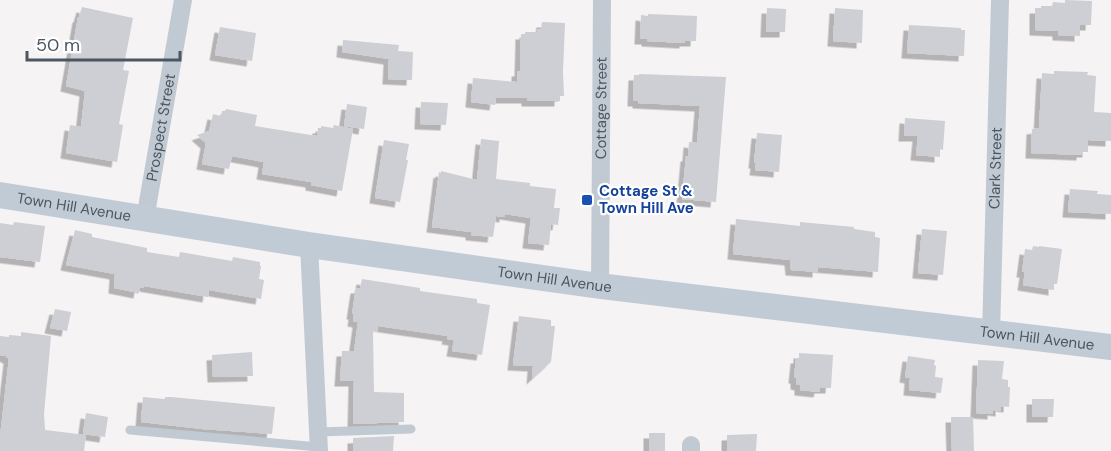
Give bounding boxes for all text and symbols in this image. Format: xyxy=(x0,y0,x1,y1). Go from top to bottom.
scale bar xyxy=(27,24,180,62)
text: 50 m xyxy=(36,33,80,57)
street label: Cottage Street xyxy=(591,57,612,159)
street label: Prospect Street xyxy=(142,72,180,183)
street label: Clark Street xyxy=(984,127,1007,209)
place label: Cottage St & Town Hill Ave xyxy=(599,181,694,218)
street label: Town Hill Avenue xyxy=(16,188,133,226)
marker: Cottage St & Town Hill Ave xyxy=(580,193,594,207)
street label: Town Hill Avenue xyxy=(496,262,613,297)
street label: Town Hill Avenue xyxy=(979,321,1095,355)

